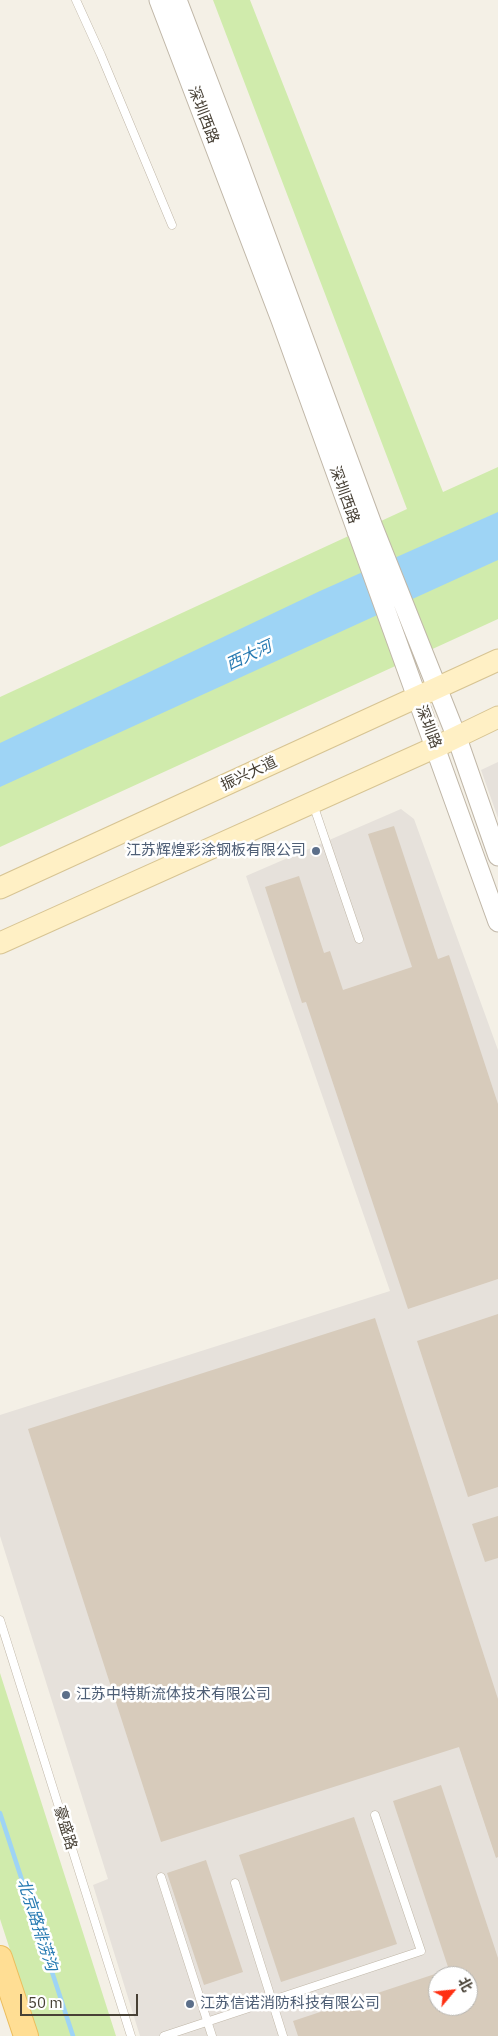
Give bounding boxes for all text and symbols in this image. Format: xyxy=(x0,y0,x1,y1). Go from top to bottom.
street label: 深圳西路 xyxy=(184,84,222,146)
street label: 深圳西路 xyxy=(325,464,363,526)
water label: 西大河 xyxy=(223,637,275,675)
street label: 深圳路 xyxy=(412,703,444,751)
street label: 振兴大道 xyxy=(218,753,280,795)
place label: 江苏辉煌彩涂钢板有限公司 xyxy=(126,842,306,860)
marker: 江苏辉煌彩涂钢板有限公司 xyxy=(310,845,322,857)
place label: 江苏中特斯流体技术有限公司 xyxy=(76,1686,271,1704)
marker: 江苏中特斯流体技术有限公司 xyxy=(60,1689,72,1701)
street label: 豪盛路 xyxy=(50,1804,80,1852)
water label: 北京路排涝沟 xyxy=(13,1876,61,1974)
north arrow xyxy=(428,1966,478,2016)
text: 北 xyxy=(454,1974,477,1995)
scale bar xyxy=(22,1984,140,2016)
text: 50 m xyxy=(28,1993,63,2012)
place label: 江苏信诺消防科技有限公司 xyxy=(200,1995,380,2013)
marker: 江苏信诺消防科技有限公司 xyxy=(184,1998,196,2010)

